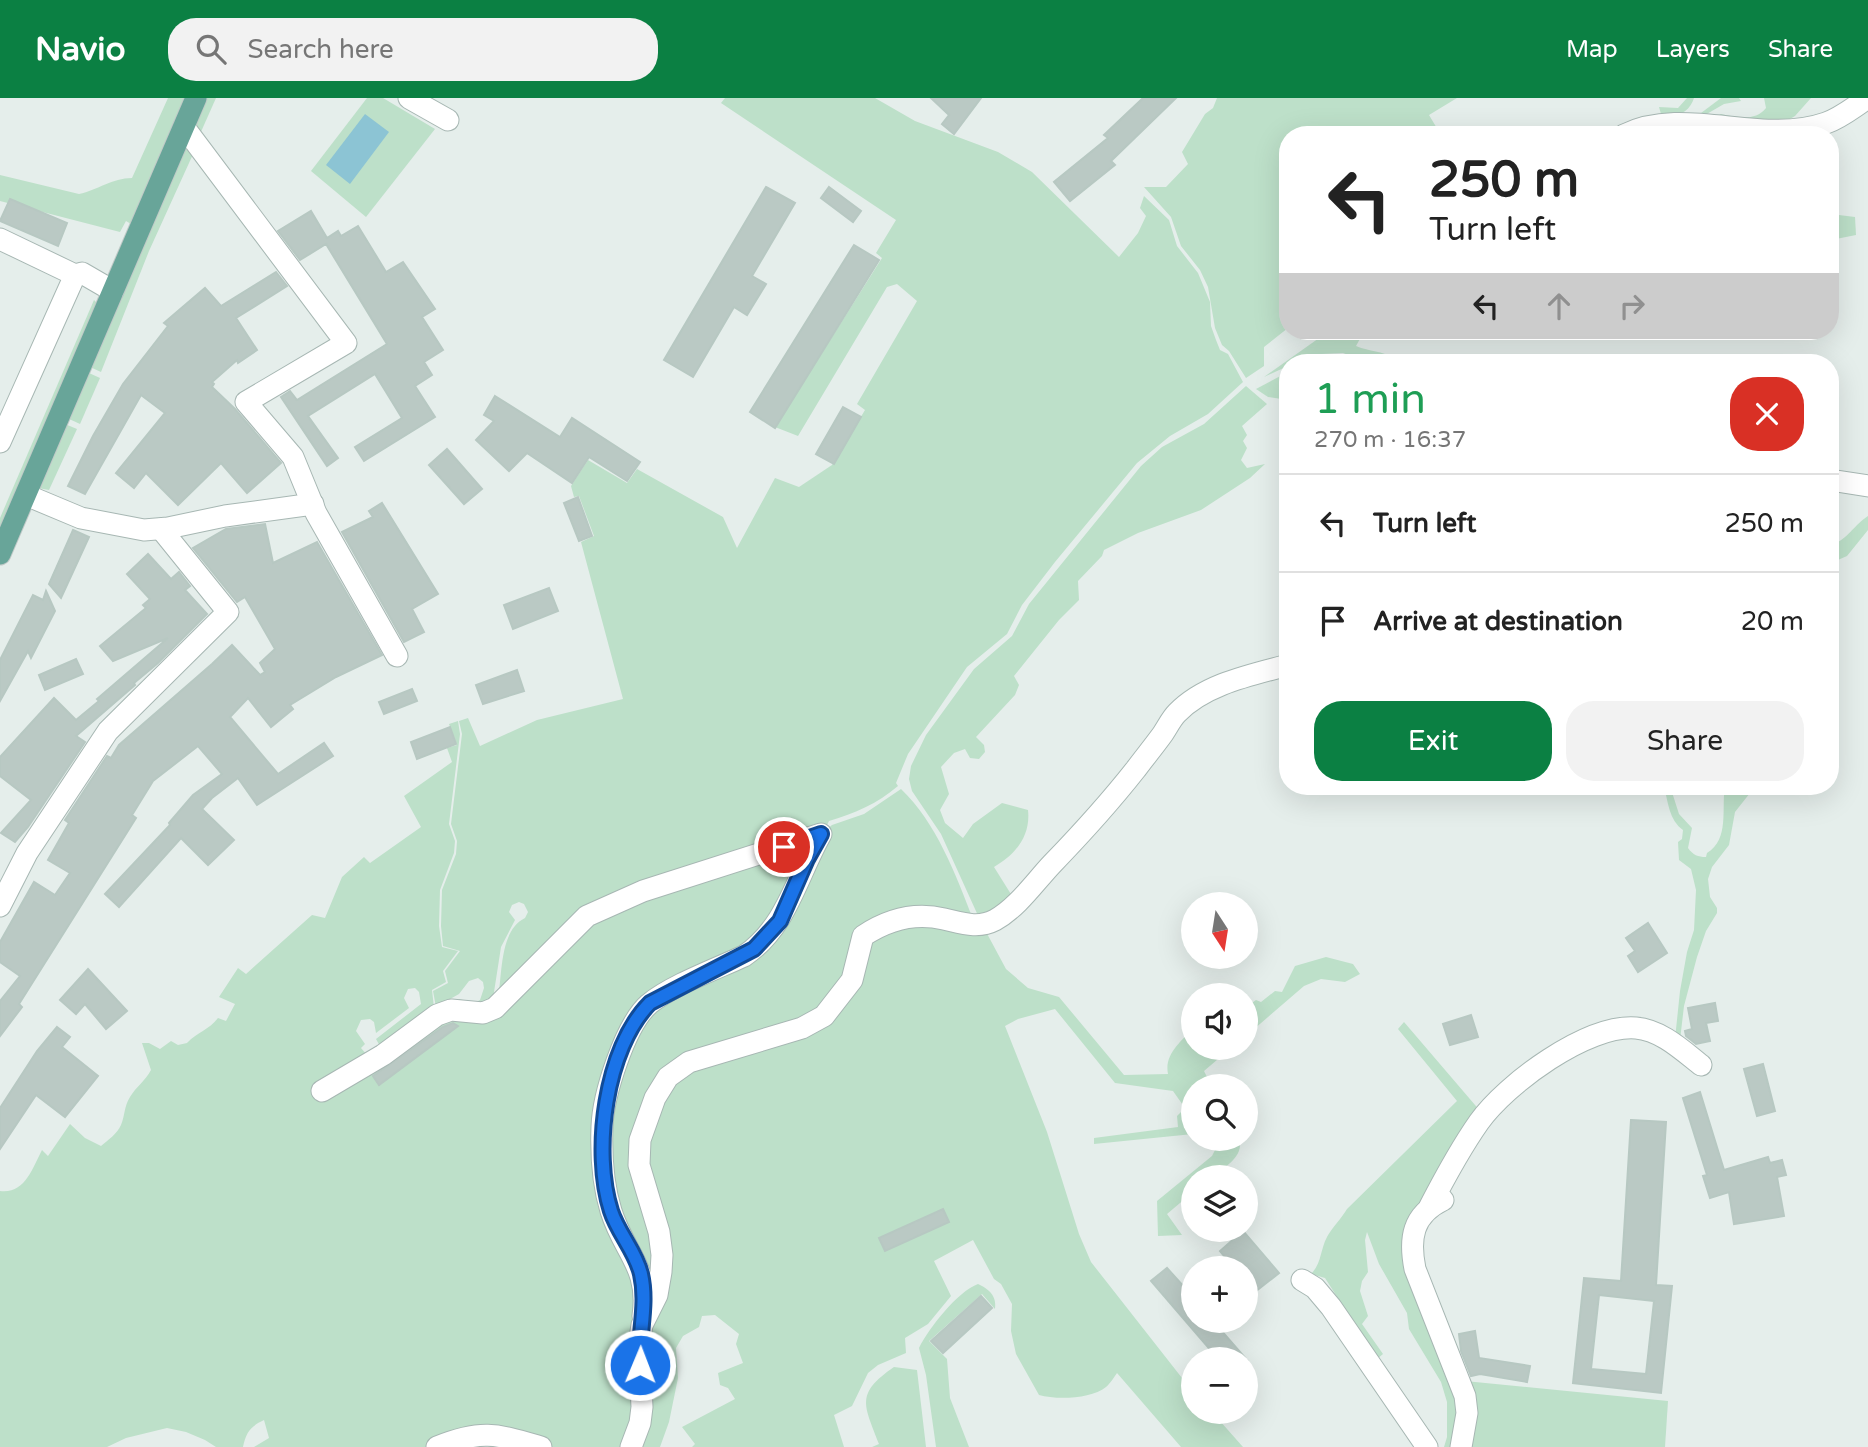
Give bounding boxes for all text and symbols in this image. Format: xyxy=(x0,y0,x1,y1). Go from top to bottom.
search box xyxy=(168,18,658,81)
text: Navio xyxy=(35,30,126,69)
icon: search xyxy=(192,30,230,68)
text: Search here xyxy=(248,34,394,65)
text: Map xyxy=(1566,35,1618,64)
text: Layers xyxy=(1656,35,1730,64)
text: Share xyxy=(1768,35,1833,64)
text: 250 m xyxy=(1429,151,1579,210)
icon: left xyxy=(1314,154,1405,245)
text: Turn left xyxy=(1429,211,1556,249)
icon: left xyxy=(1467,287,1505,325)
icon: ahead xyxy=(1540,287,1578,325)
icon: right xyxy=(1613,287,1651,325)
text: 1 min xyxy=(1314,374,1426,425)
button: close xyxy=(1730,377,1804,451)
text: 270 m · 16:37 xyxy=(1314,426,1466,454)
icon: left xyxy=(1314,504,1352,542)
text: Turn left xyxy=(1373,508,1476,539)
text: 250 m xyxy=(1724,508,1804,539)
icon: arrive xyxy=(1314,602,1352,640)
text: Arrive at destination xyxy=(1373,606,1623,637)
text: 20 m xyxy=(1741,606,1804,637)
button: Exit xyxy=(1314,701,1552,781)
button: Share xyxy=(1566,701,1804,781)
pin xyxy=(754,817,814,877)
icon: arrive xyxy=(765,828,803,866)
north arrow xyxy=(1181,892,1258,970)
map controls xyxy=(1181,892,1258,1424)
button: sound xyxy=(1181,983,1258,1060)
button: search xyxy=(1181,1074,1258,1151)
button: layers xyxy=(1181,1165,1258,1242)
button: + xyxy=(1181,1256,1258,1333)
position arrow xyxy=(603,1328,677,1402)
button: − xyxy=(1181,1347,1258,1424)

